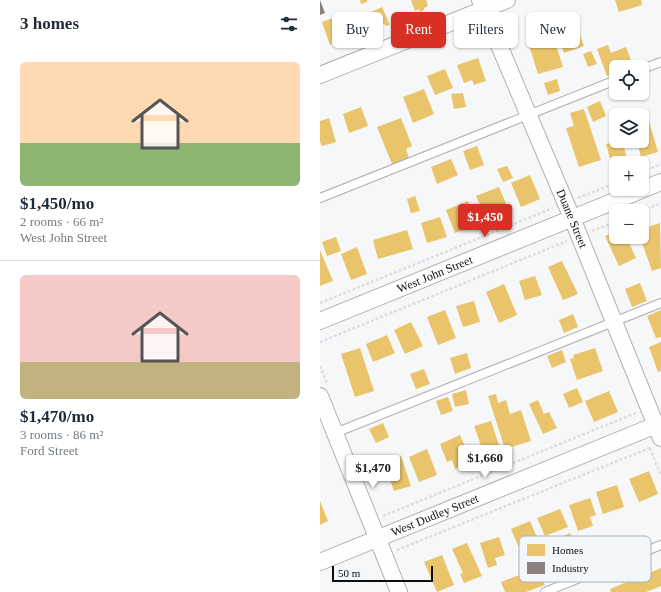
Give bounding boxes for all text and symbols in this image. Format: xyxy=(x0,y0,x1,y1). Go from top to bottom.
chip: Buy xyxy=(332,12,383,48)
chip: Rent xyxy=(391,12,446,48)
chip: Filters xyxy=(454,12,518,48)
chip: New xyxy=(526,12,580,48)
icon: filters xyxy=(278,13,300,35)
text: 3 homes xyxy=(20,14,79,33)
map controls xyxy=(609,60,649,244)
button: locate xyxy=(609,60,649,100)
icon: home xyxy=(124,88,196,160)
button: layers xyxy=(609,108,649,148)
button: + xyxy=(609,156,649,196)
street label: Duane Street xyxy=(554,187,591,250)
text: $1,450/mo xyxy=(20,194,94,213)
pin: $1,450 xyxy=(452,204,518,238)
button: − xyxy=(609,204,649,244)
text: $1,450 xyxy=(467,209,503,224)
text: 2 rooms · 66 m² xyxy=(20,214,103,229)
text: West John Street xyxy=(20,230,107,245)
street label: West John Street xyxy=(395,252,475,296)
icon: home xyxy=(124,301,196,373)
text: $1,470/mo xyxy=(20,407,94,426)
text: 3 rooms · 86 m² xyxy=(20,427,103,442)
text: Ford Street xyxy=(20,443,78,458)
pin: $1,660 xyxy=(452,445,518,479)
text: $1,660 xyxy=(467,450,503,465)
pin: $1,470 xyxy=(340,455,406,489)
text: $1,470 xyxy=(355,460,391,475)
street label: West Dudley Street xyxy=(389,491,481,539)
legend xyxy=(519,536,651,582)
text: Homes xyxy=(552,544,583,556)
text: Industry xyxy=(552,562,589,574)
scale bar xyxy=(332,564,433,583)
text: 50 m xyxy=(338,567,360,579)

